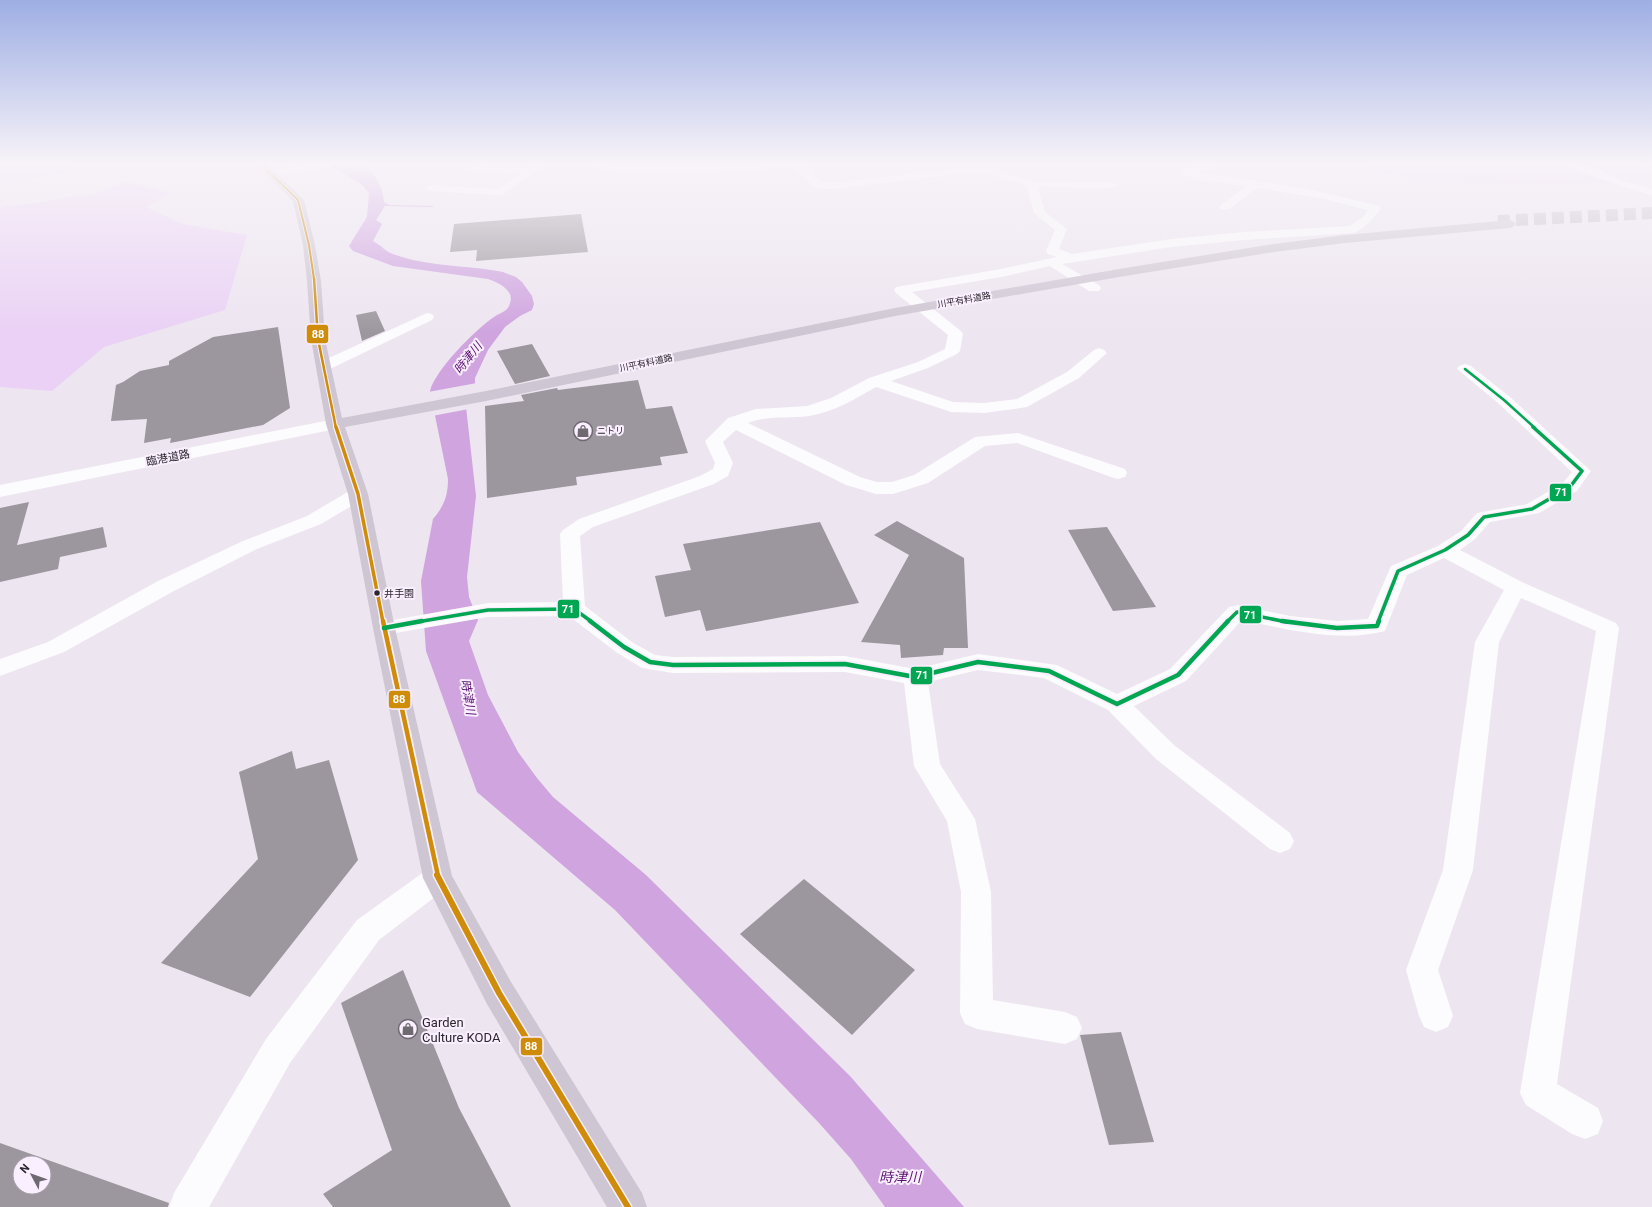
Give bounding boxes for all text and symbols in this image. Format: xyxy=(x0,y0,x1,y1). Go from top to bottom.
street label: 川平有料道路 xyxy=(936,289,991,310)
line badge: 88 xyxy=(306,324,329,344)
text: 88 xyxy=(312,328,324,341)
water label: 時津川 xyxy=(451,338,486,376)
street label: 川平有料道路 xyxy=(618,352,673,374)
shop icon: ニトリ xyxy=(572,420,594,442)
place label: ニトリ xyxy=(597,426,624,436)
street label: 臨港道路 xyxy=(145,447,191,469)
line badge: 71 xyxy=(1549,483,1572,502)
text: 71 xyxy=(1555,486,1567,499)
marker: 井手園 xyxy=(372,588,382,598)
place label: 井手園 xyxy=(384,588,414,599)
line badge: 71 xyxy=(557,599,580,619)
text: 71 xyxy=(562,603,574,616)
line badge: 71 xyxy=(1239,605,1262,624)
text: 71 xyxy=(1244,609,1256,622)
line badge: 71 xyxy=(910,666,933,685)
text: 71 xyxy=(916,669,928,682)
water label: 時津川 xyxy=(458,678,478,718)
line badge: 88 xyxy=(388,690,411,709)
text: 88 xyxy=(393,693,405,706)
place label: Garden Culture KODA xyxy=(422,1015,501,1045)
shop icon: Garden Culture KODA xyxy=(397,1018,419,1040)
line badge: 88 xyxy=(520,1037,543,1056)
text: 88 xyxy=(525,1040,537,1053)
north arrow xyxy=(12,1155,52,1195)
text: N xyxy=(17,1161,32,1176)
water label: 時津川 xyxy=(879,1169,923,1185)

